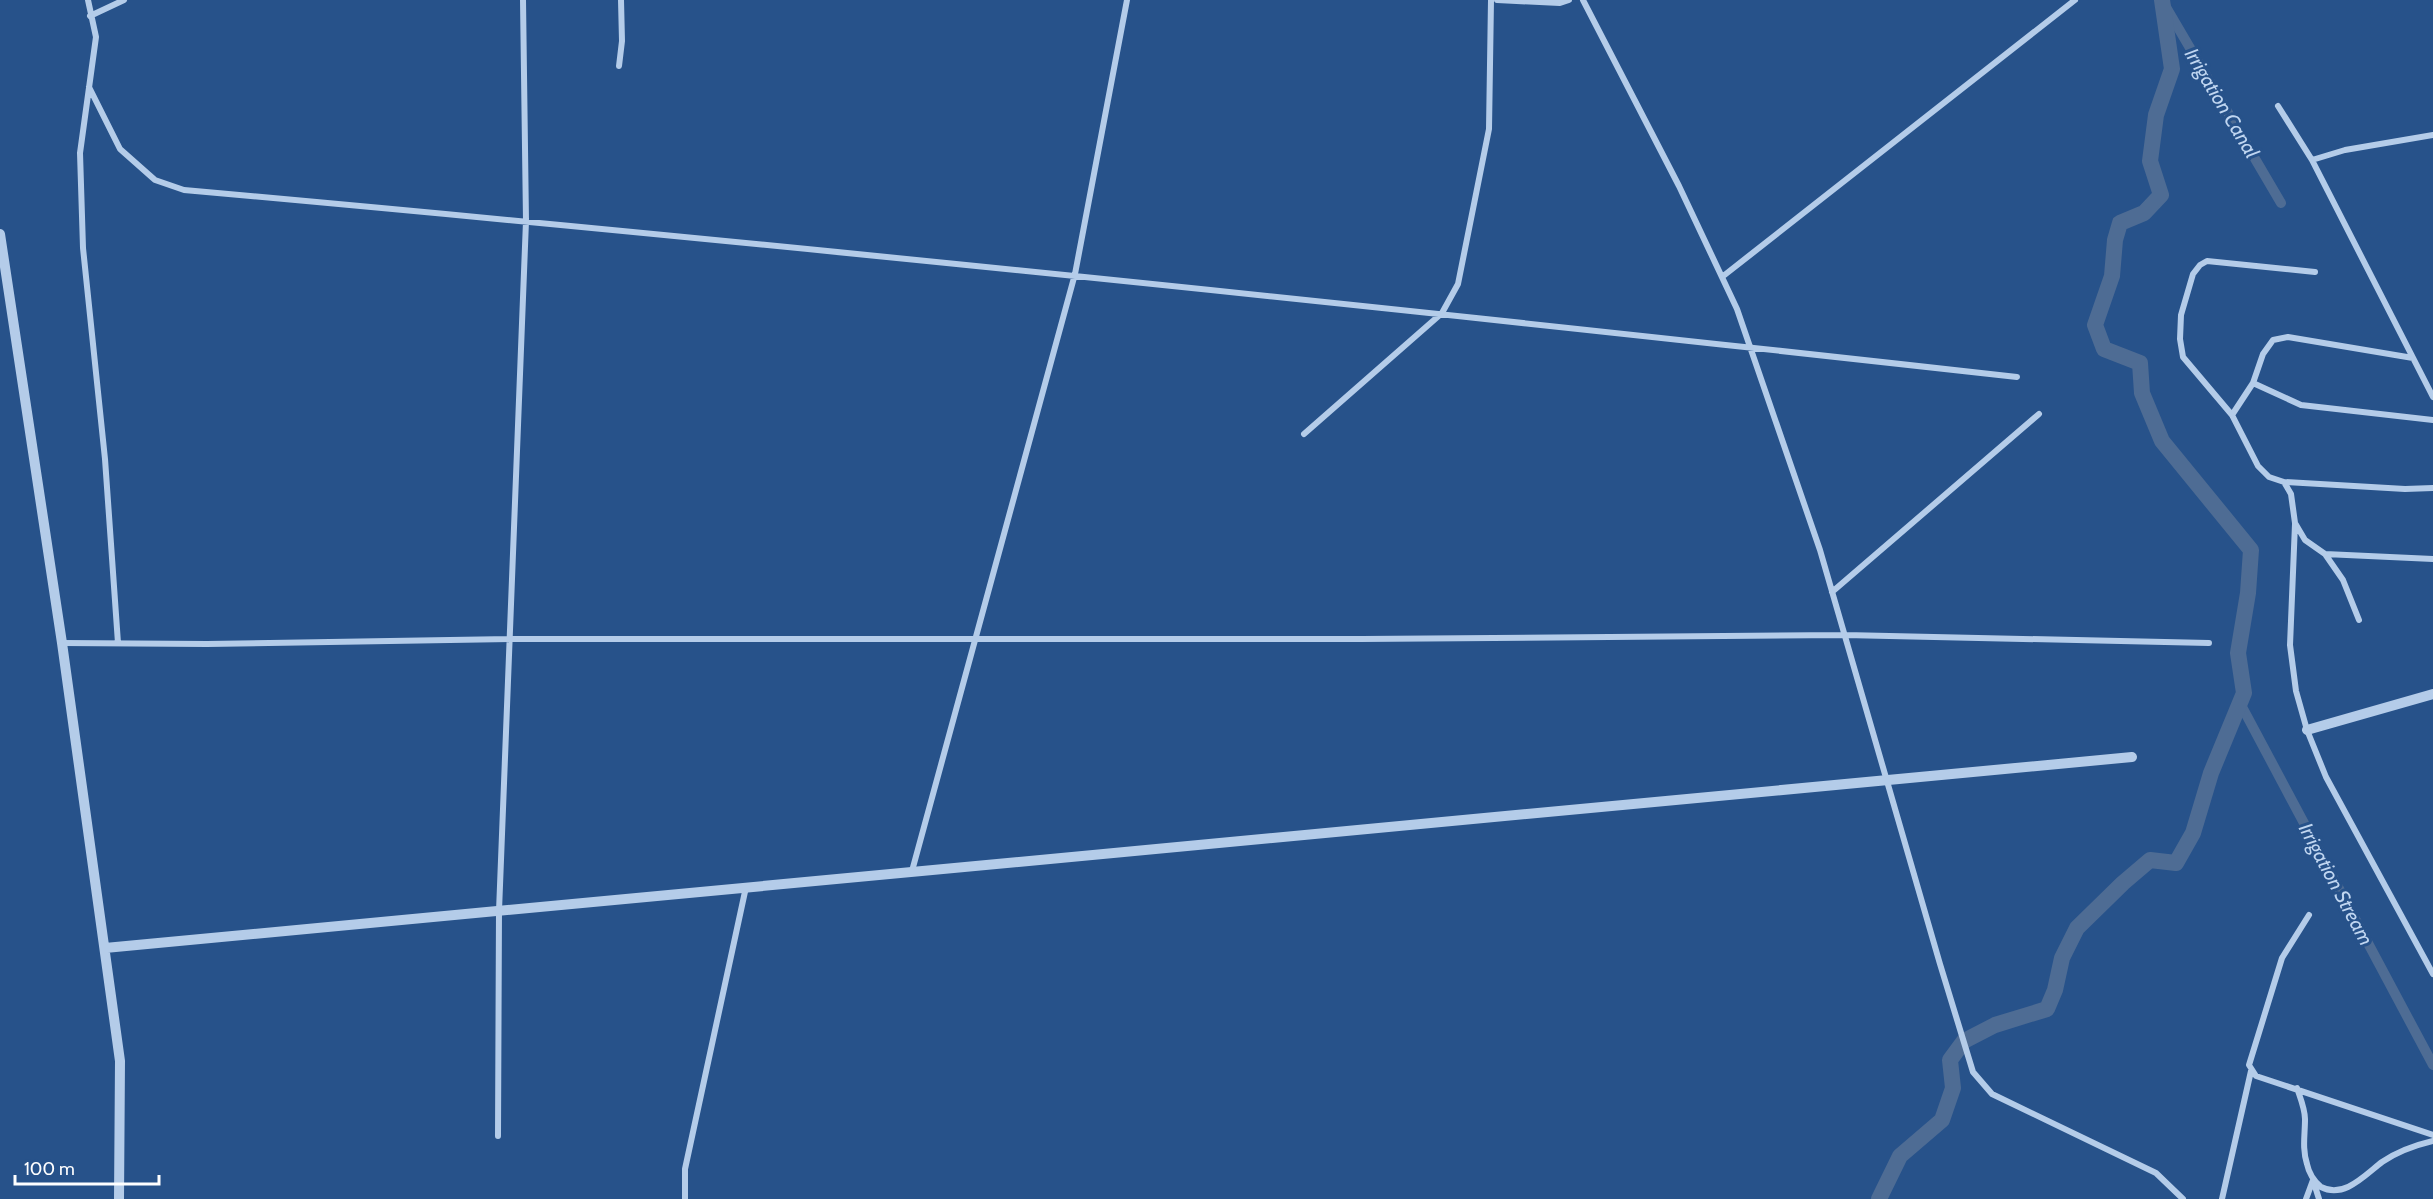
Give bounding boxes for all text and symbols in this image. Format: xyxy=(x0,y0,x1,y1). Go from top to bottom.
water label: Irrigation Canal xyxy=(2180,44,2264,163)
water label: Irrigation Stream xyxy=(2294,819,2378,949)
scale bar xyxy=(15,1148,159,1186)
text: 100 m xyxy=(24,1158,75,1180)

